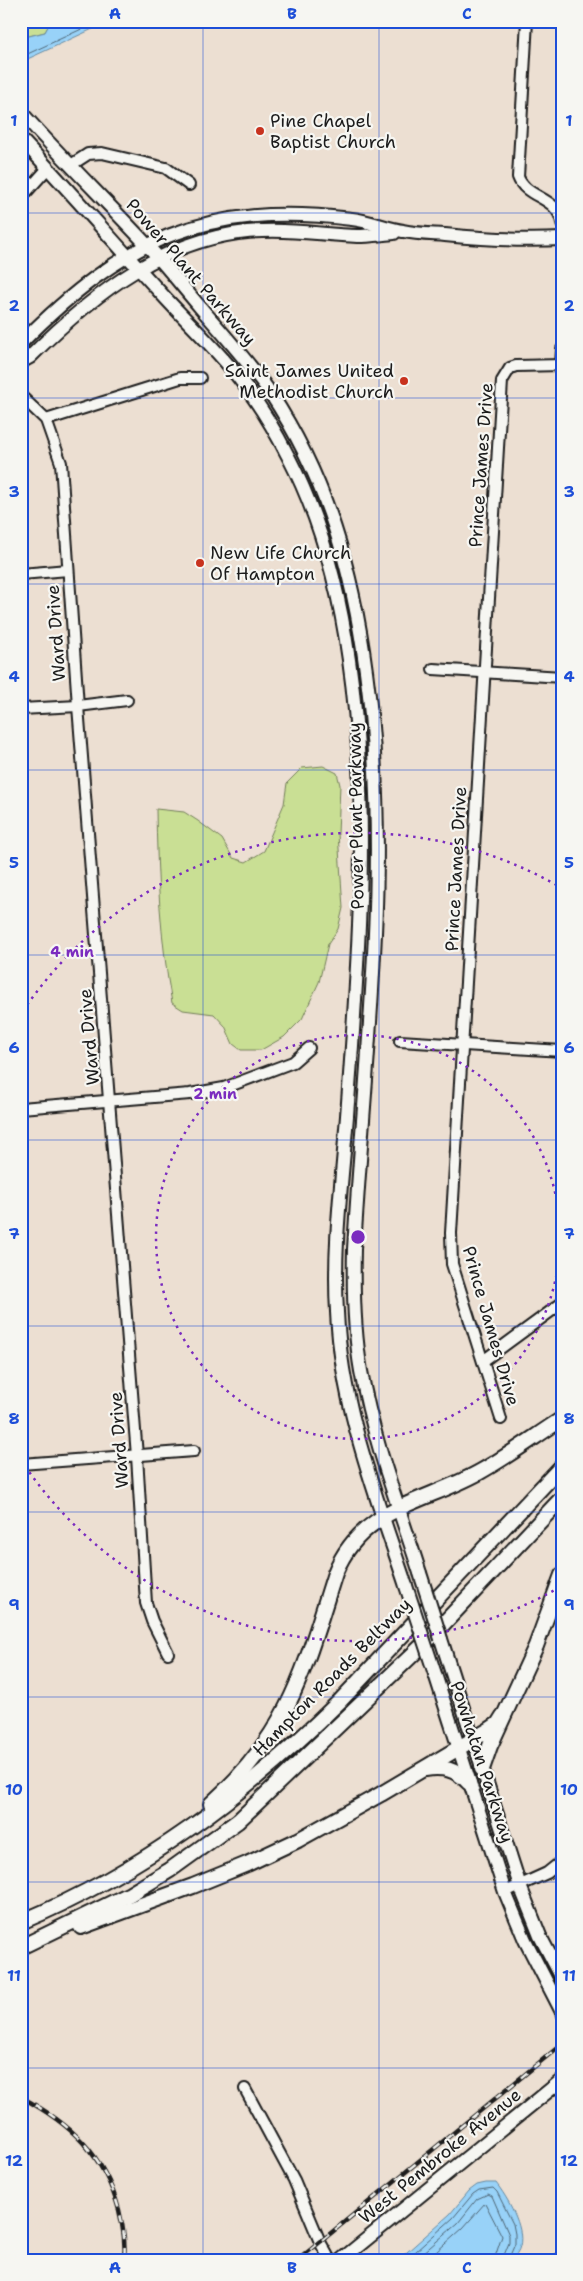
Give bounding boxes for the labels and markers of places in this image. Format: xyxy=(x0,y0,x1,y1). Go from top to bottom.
place label: Pine Chapel Baptist Church xyxy=(270,109,396,154)
marker: Pine Chapel Baptist Church xyxy=(254,125,266,137)
place label: Saint James United Methodist Church xyxy=(225,359,394,404)
marker: Saint James United Methodist Church xyxy=(398,375,410,387)
place label: New Life Church Of Hampton xyxy=(210,541,351,586)
marker: New Life Church Of Hampton xyxy=(194,557,206,569)
centre of rings xyxy=(349,1228,367,1246)

